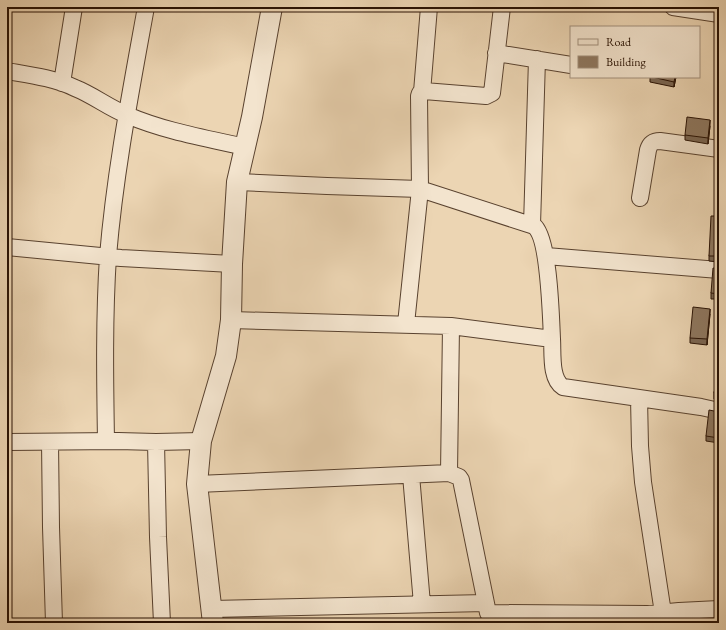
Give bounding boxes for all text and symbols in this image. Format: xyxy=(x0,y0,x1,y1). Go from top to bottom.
legend xyxy=(570,26,700,78)
text: Road xyxy=(606,34,632,50)
text: Building xyxy=(606,54,647,70)

